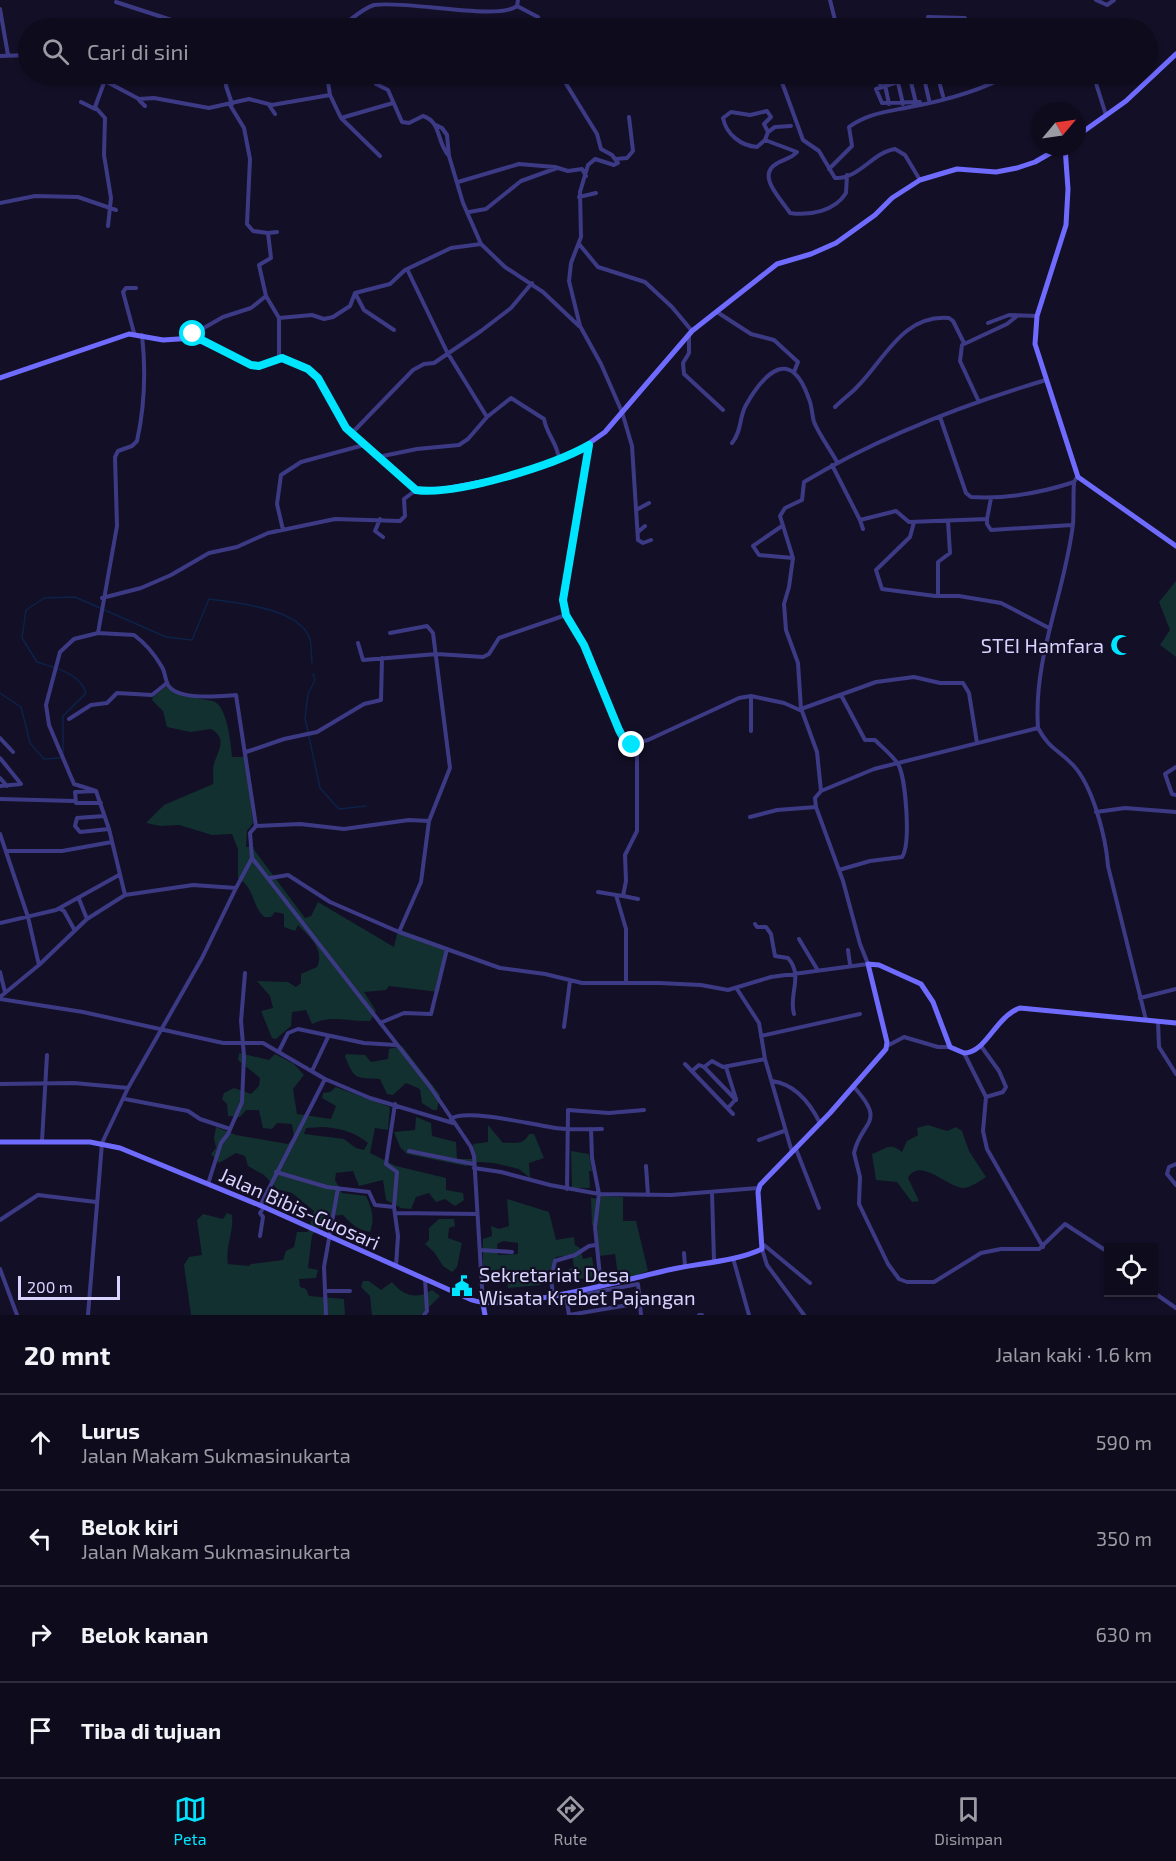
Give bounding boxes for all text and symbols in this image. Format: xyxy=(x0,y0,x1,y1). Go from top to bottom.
search box xyxy=(18,18,1158,84)
icon: search xyxy=(39,35,72,68)
text: Cari di sini xyxy=(87,38,189,64)
north arrow xyxy=(1032,102,1086,156)
route start xyxy=(179,320,205,346)
place label: STEI Hamfara xyxy=(981,633,1104,657)
mosque icon: STEI Hamfara xyxy=(1109,633,1133,657)
route end xyxy=(618,731,644,757)
street label: Jalan Bibis-Guosari xyxy=(216,1162,384,1254)
map controls xyxy=(1104,1243,1158,1297)
button: locate xyxy=(1104,1243,1158,1297)
place label: Sekretariat Desa Wisata Krebet Pajangan xyxy=(479,1262,696,1309)
scale bar xyxy=(18,1273,120,1300)
public building icon: Sekretariat Desa Wisata Krebet Pajangan xyxy=(450,1274,474,1298)
text: 200 m xyxy=(27,1277,73,1296)
text: 20 mnt xyxy=(24,1339,110,1370)
text: Jalan kaki · 1.6 km xyxy=(995,1342,1152,1366)
text: Lurus xyxy=(81,1417,140,1443)
icon: ahead xyxy=(24,1426,57,1459)
text: 590 m xyxy=(1096,1430,1152,1454)
text: Jalan Makam Sukmasinukarta xyxy=(81,1443,351,1467)
text: Belok kiri xyxy=(81,1513,178,1539)
icon: left xyxy=(24,1522,57,1555)
text: 350 m xyxy=(1096,1526,1152,1550)
text: Jalan Makam Sukmasinukarta xyxy=(81,1539,351,1563)
icon: right xyxy=(24,1618,57,1651)
text: Belok kanan xyxy=(81,1621,208,1647)
text: 630 m xyxy=(1095,1622,1152,1646)
icon: arrive xyxy=(24,1714,57,1747)
text: Tiba di tujuan xyxy=(81,1717,221,1743)
tab: Peta xyxy=(174,1793,207,1848)
tab: Rute xyxy=(554,1793,587,1848)
tab: Disimpan xyxy=(934,1793,1002,1848)

